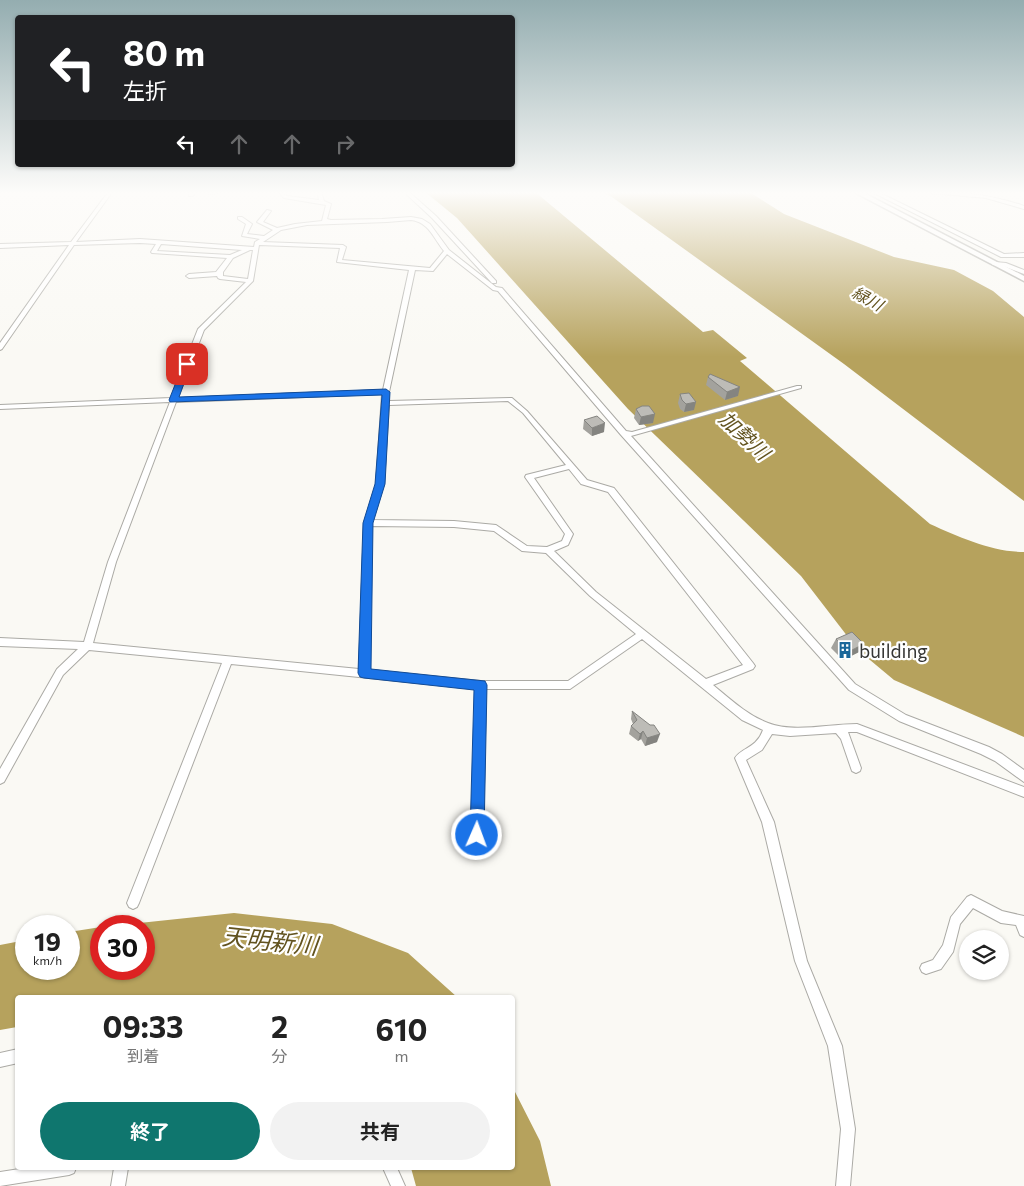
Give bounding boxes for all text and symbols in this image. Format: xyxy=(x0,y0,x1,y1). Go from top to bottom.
text: 80 m xyxy=(123,30,205,73)
icon: left xyxy=(40,35,105,100)
text: 左折 xyxy=(123,77,167,104)
icon: left xyxy=(172,130,200,158)
icon: ahead xyxy=(225,130,253,158)
icon: ahead xyxy=(278,130,306,158)
icon: right xyxy=(331,130,359,158)
water label: 緑川 xyxy=(849,282,888,315)
pin xyxy=(166,343,208,385)
icon: arrive xyxy=(173,350,201,378)
water label: 加勢川 xyxy=(715,406,777,466)
place label: building xyxy=(859,639,928,662)
building icon: building xyxy=(835,640,855,660)
position arrow xyxy=(450,808,502,860)
speed limit sign: 30 xyxy=(90,915,155,980)
water label: 天明新川 xyxy=(221,921,322,960)
text: 19 xyxy=(34,926,61,956)
map controls xyxy=(959,930,1009,980)
button: layers xyxy=(959,930,1009,980)
text: km/h xyxy=(33,953,62,967)
text: 09:33 xyxy=(102,1007,184,1044)
text: 2 xyxy=(271,1007,288,1044)
text: 610 xyxy=(376,1010,428,1047)
text: 到着 xyxy=(127,1046,159,1065)
text: 分 xyxy=(272,1046,288,1065)
text: m xyxy=(395,1046,409,1065)
button: 終了 xyxy=(40,1102,260,1160)
button: 共有 xyxy=(270,1102,490,1160)

